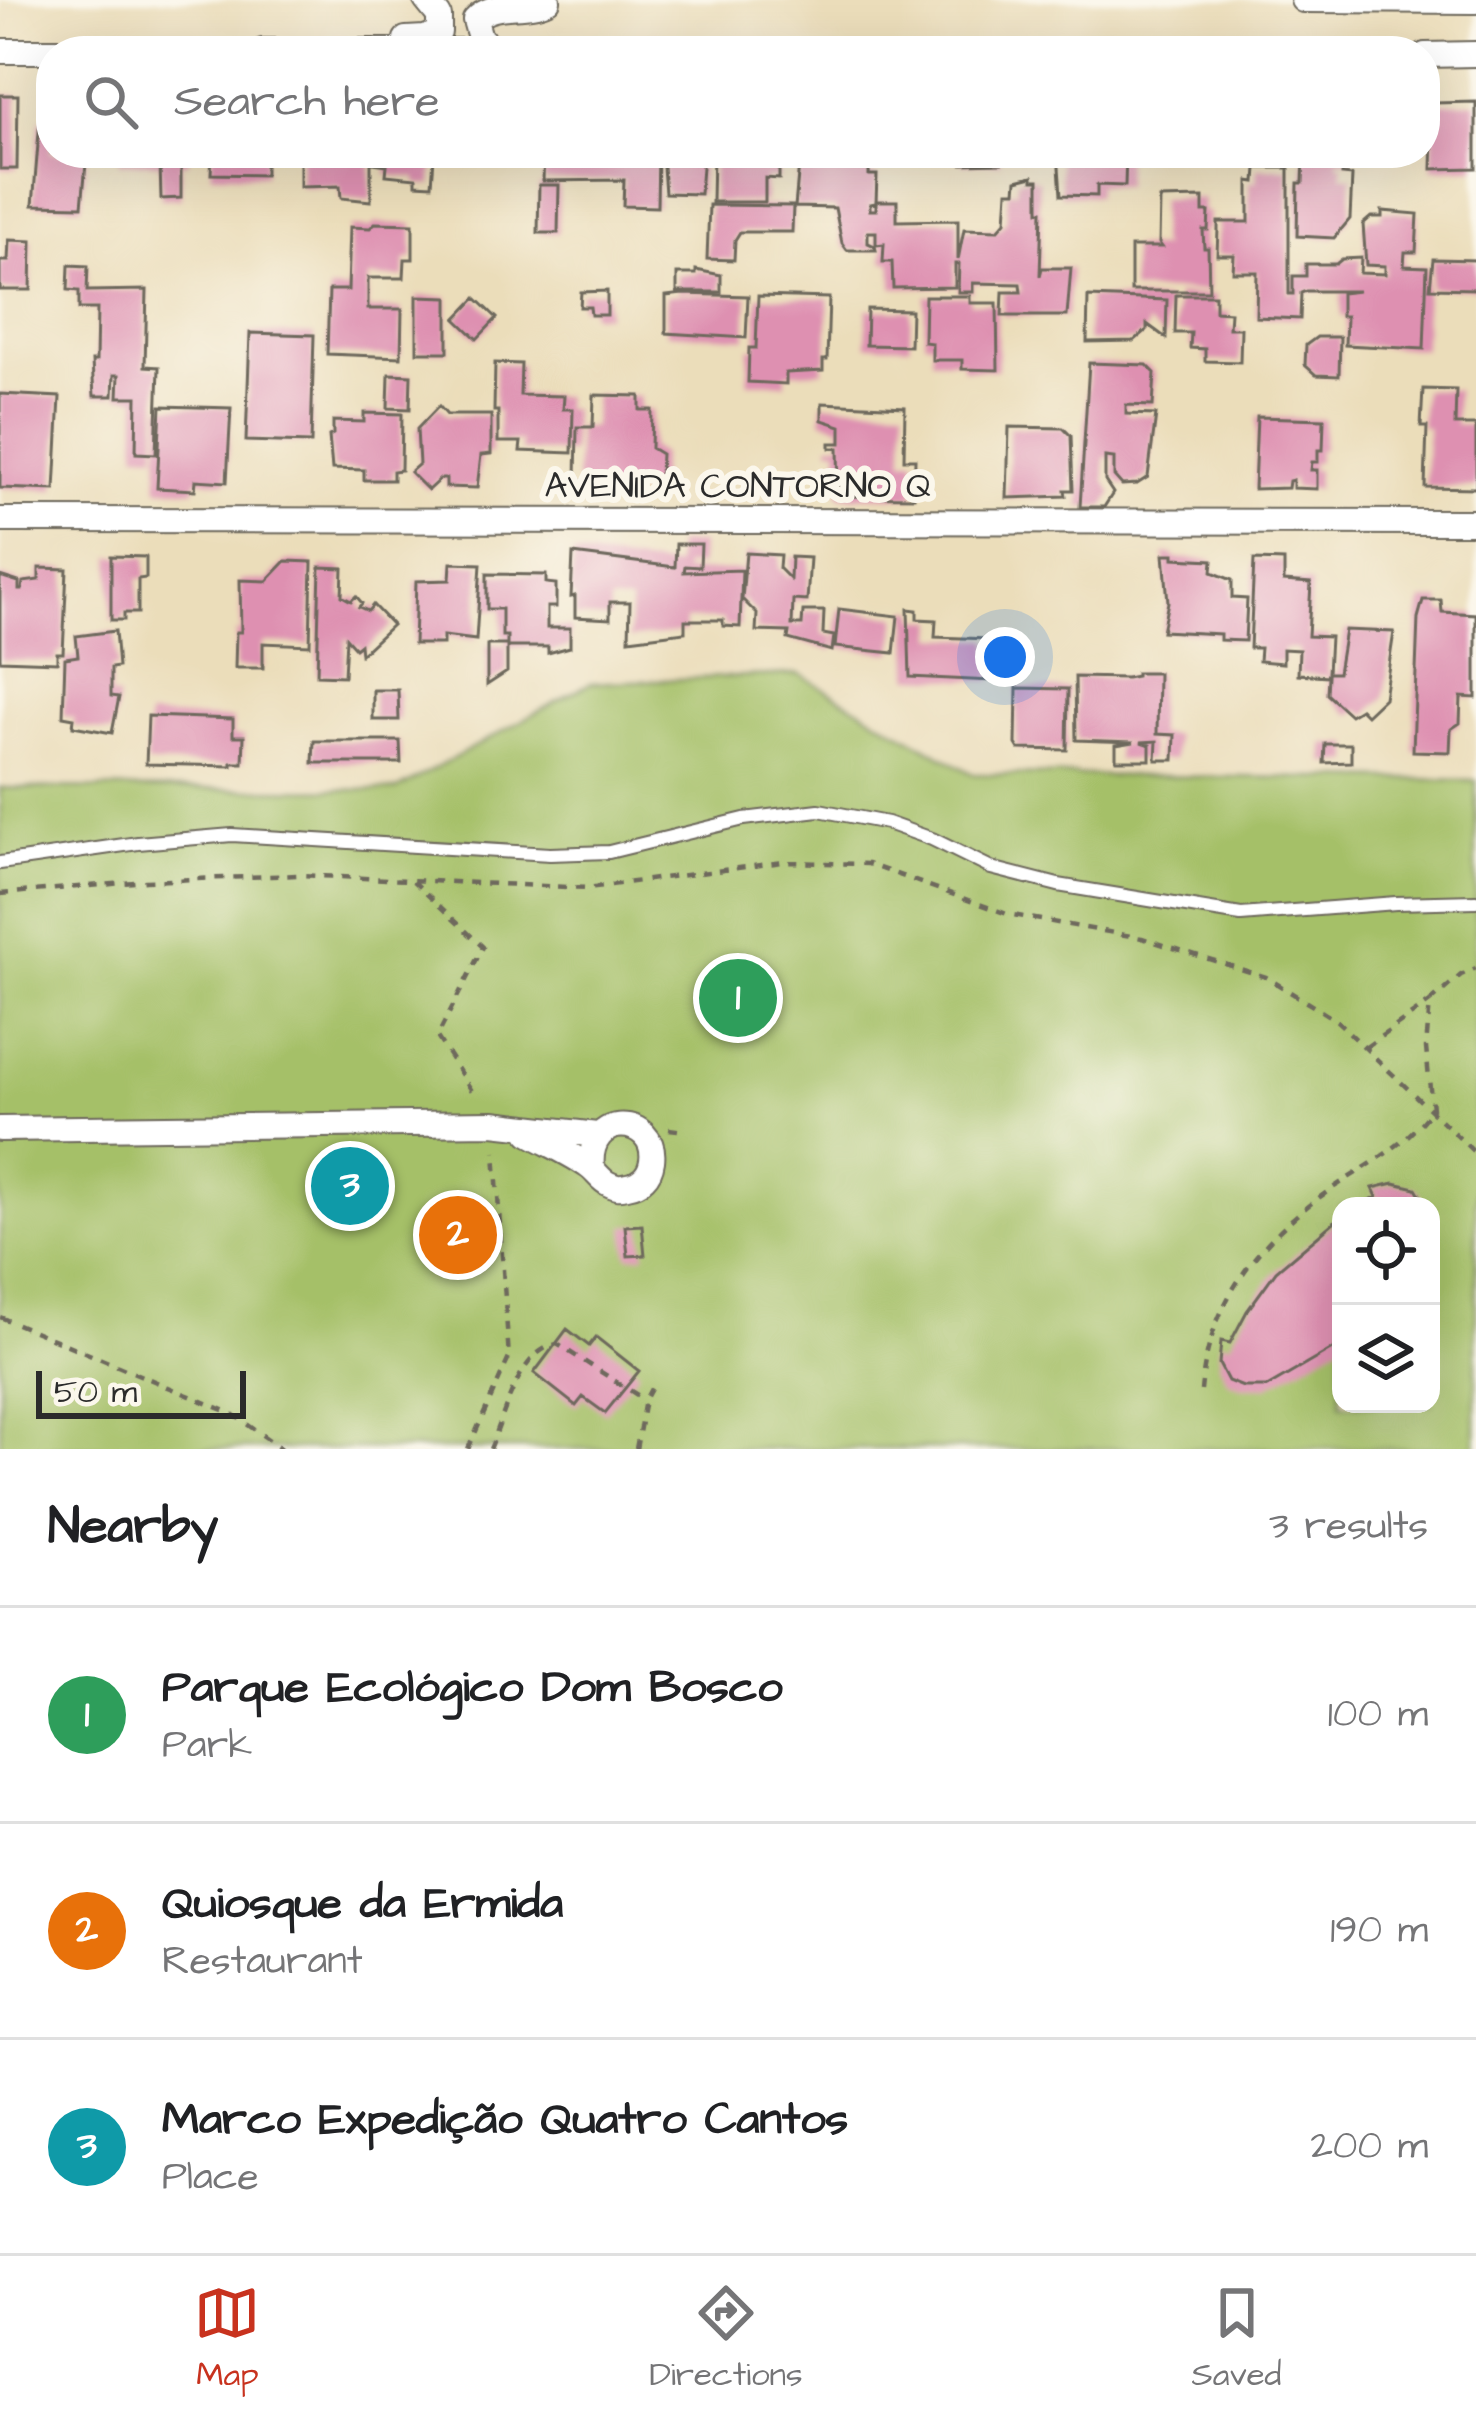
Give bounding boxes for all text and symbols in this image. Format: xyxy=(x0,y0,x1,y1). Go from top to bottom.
search box xyxy=(36,36,1440,168)
icon: search xyxy=(78,69,144,135)
text: Search here xyxy=(174,71,440,133)
street label: AVENIDA CONTORNO Q xyxy=(545,461,931,512)
your location xyxy=(975,627,1035,687)
pin: 1 xyxy=(699,953,777,1043)
pin: 3 xyxy=(311,1141,389,1231)
pin: 2 xyxy=(419,1190,497,1280)
map controls xyxy=(1332,1197,1440,1413)
button: locate xyxy=(1332,1197,1440,1305)
button: layers xyxy=(1332,1305,1440,1413)
scale bar xyxy=(36,1365,246,1418)
text: 50 m xyxy=(54,1369,137,1415)
text: Nearby xyxy=(48,1492,218,1563)
text: 3 results xyxy=(1269,1500,1428,1554)
text: Parque Ecológico Dom Bosco xyxy=(162,1657,783,1719)
text: 1 xyxy=(85,1688,90,1742)
text: 100 m xyxy=(1328,1688,1428,1742)
text: Park xyxy=(162,1719,252,1773)
text: Quiosque da Ermida xyxy=(162,1873,563,1935)
text: 2 xyxy=(76,1904,98,1958)
text: 190 m xyxy=(1330,1904,1428,1958)
text: Restaurant xyxy=(162,1935,363,1989)
text: Marco Expedição Quatro Cantos xyxy=(162,2089,848,2151)
text: 3 xyxy=(77,2120,97,2174)
text: 200 m xyxy=(1311,2120,1428,2174)
text: Place xyxy=(162,2151,259,2205)
tab: Map xyxy=(194,2280,260,2398)
tab: Directions xyxy=(649,2280,803,2398)
tab: Saved xyxy=(1192,2280,1282,2398)

